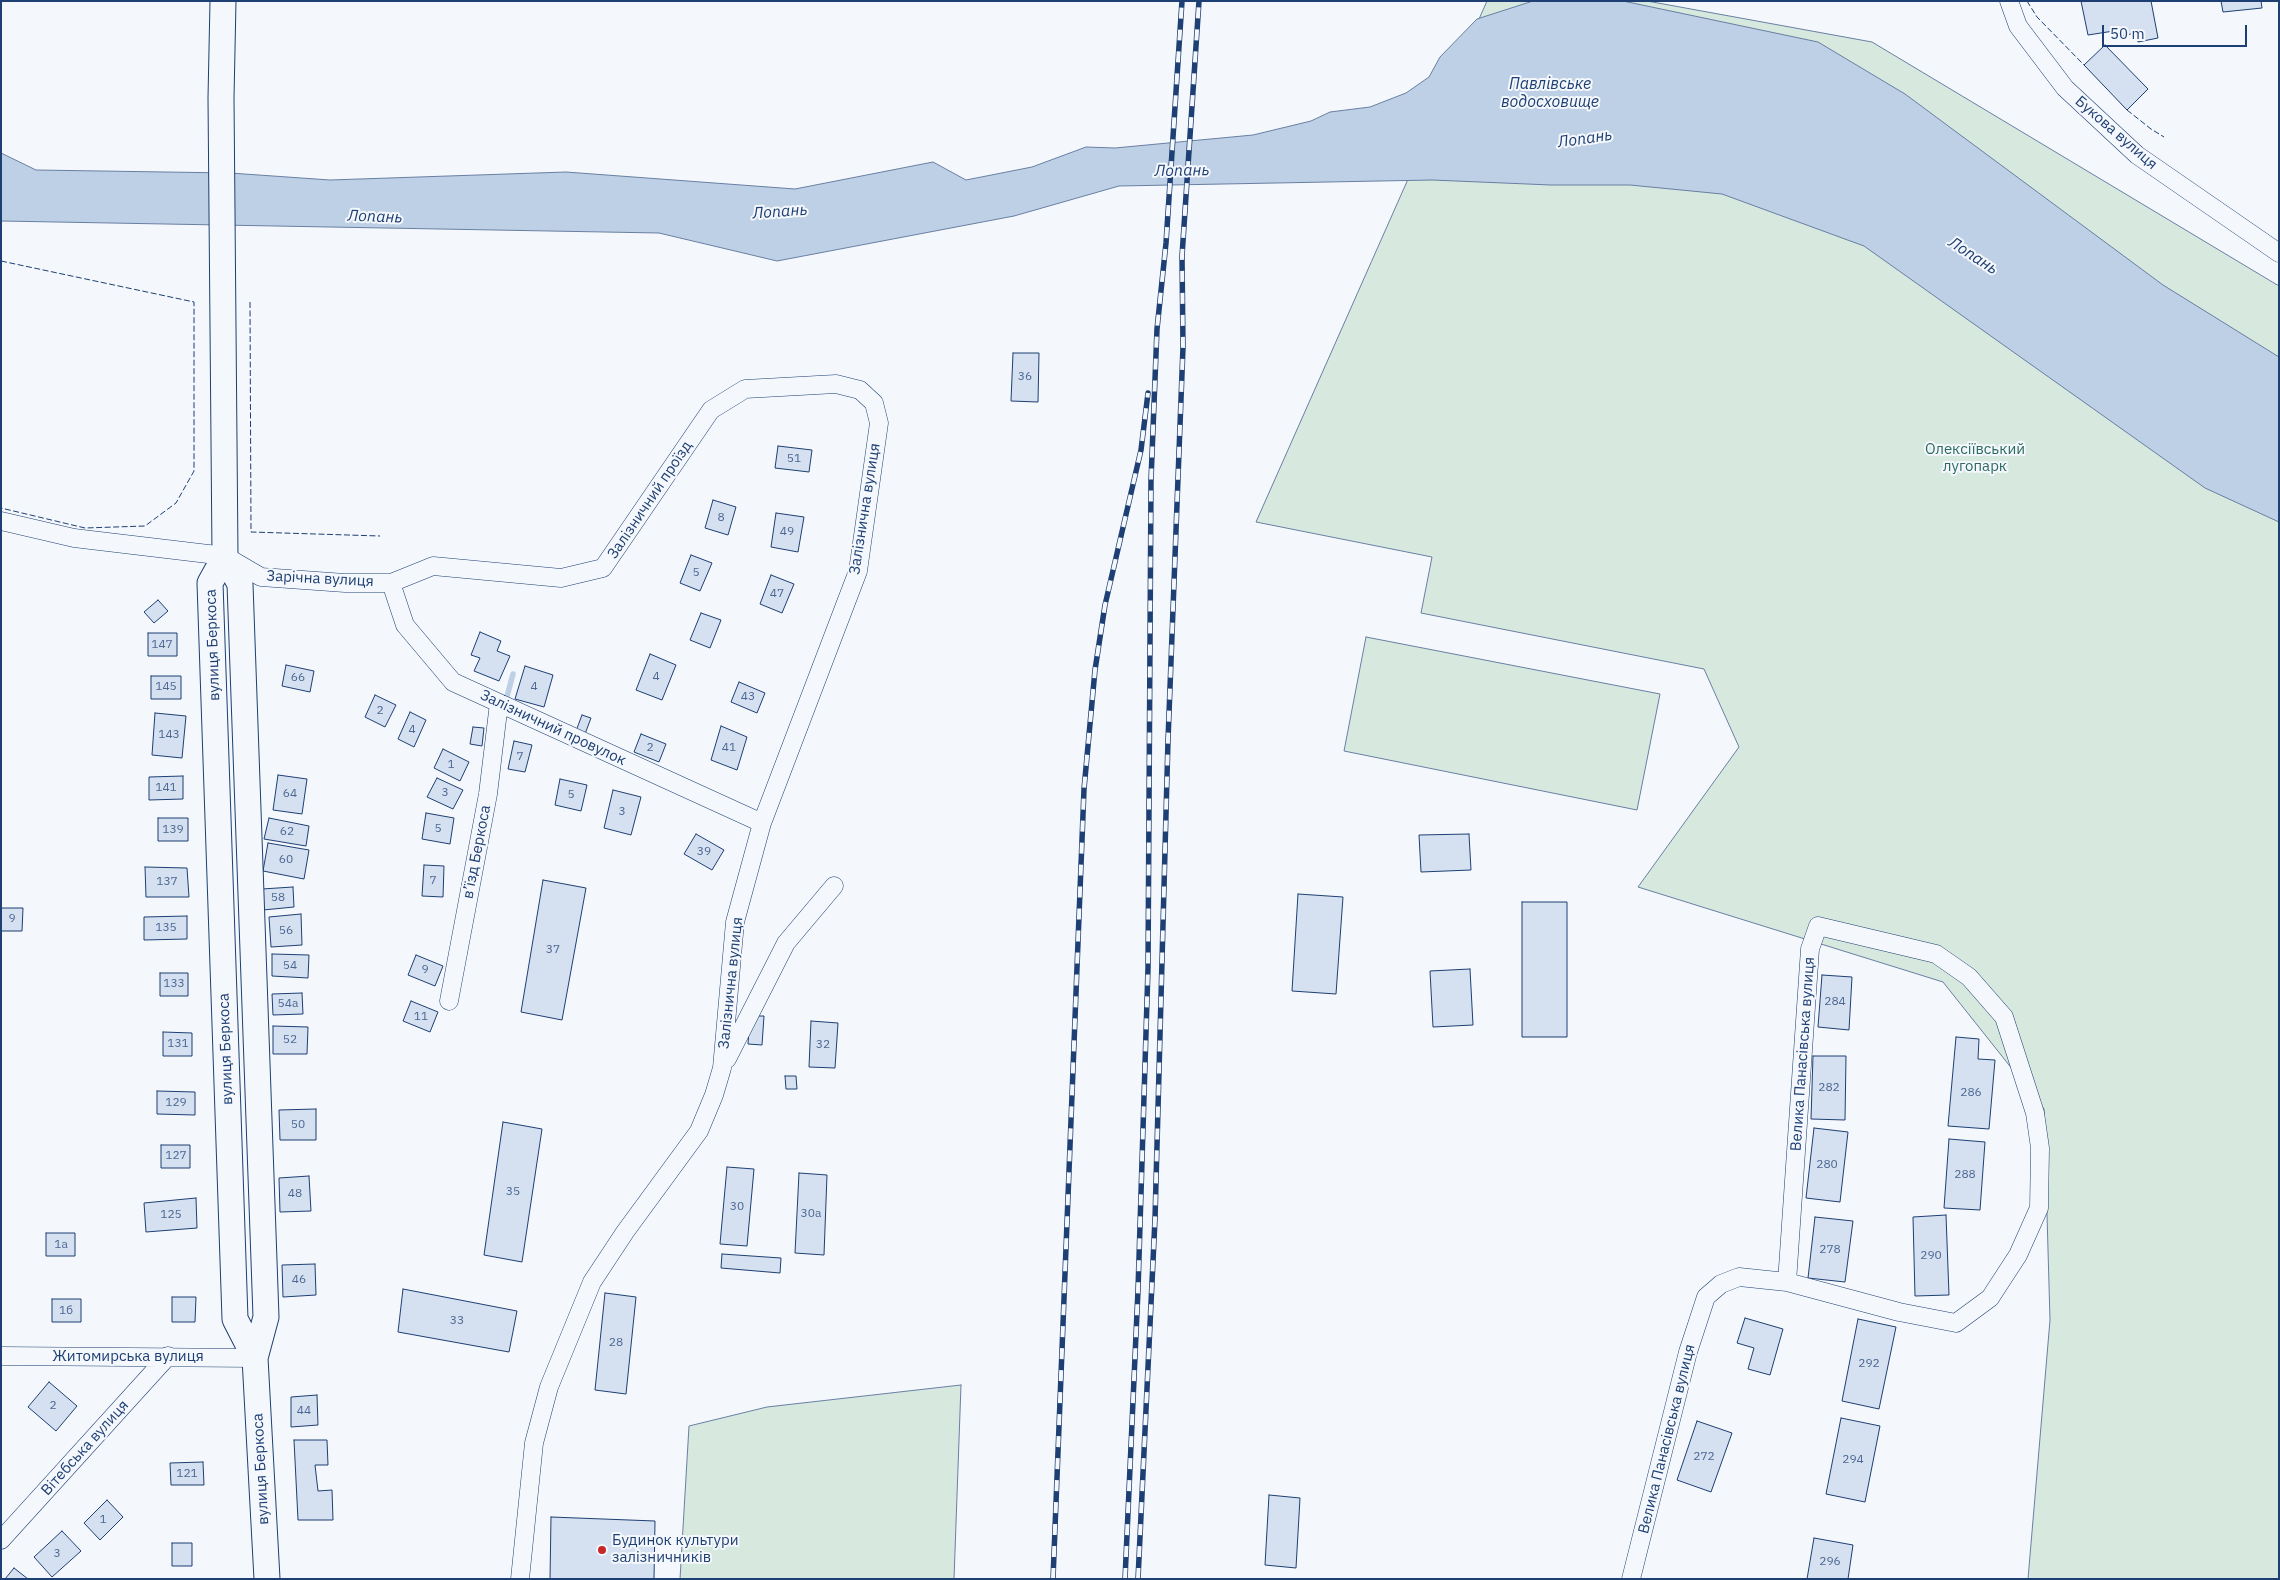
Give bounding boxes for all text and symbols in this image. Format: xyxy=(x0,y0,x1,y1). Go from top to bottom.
scale bar xyxy=(2105,15,2250,47)
text: 50 m xyxy=(2110,24,2145,43)
water label: Павлівське водосховище xyxy=(1501,74,1599,112)
street label: Букова вулиця xyxy=(2071,92,2161,174)
water label: Лопань xyxy=(1557,126,1613,152)
water label: Лопань xyxy=(1155,161,1209,181)
water label: Лопань xyxy=(752,201,808,223)
water label: Лопань xyxy=(347,206,403,228)
water label: Лопань xyxy=(1945,233,2001,279)
house number: 36 xyxy=(1018,370,1032,384)
street label: Залізничний проїзд xyxy=(604,438,696,562)
park label: Олексіївський лугопарк xyxy=(1925,441,2025,476)
street label: Залізнична вулиця xyxy=(846,442,884,576)
house number: 51 xyxy=(787,452,801,466)
house number: 8 xyxy=(717,511,725,525)
house number: 49 xyxy=(780,525,794,539)
house number: 5 xyxy=(692,566,700,580)
street label: Зарічна вулиця xyxy=(266,567,374,591)
house number: 47 xyxy=(770,587,784,601)
street label: вулиця Беркоса xyxy=(202,589,224,701)
house number: 147 xyxy=(151,638,173,652)
house number: 4 xyxy=(652,670,660,684)
house number: 66 xyxy=(291,671,305,685)
house number: 145 xyxy=(155,680,177,694)
house number: 4 xyxy=(530,680,538,694)
street label: Залізничний провулок xyxy=(477,686,629,770)
house number: 43 xyxy=(741,690,755,704)
house number: 2 xyxy=(376,704,384,718)
house number: 4 xyxy=(408,723,416,737)
house number: 143 xyxy=(158,728,180,742)
house number: 2 xyxy=(646,741,654,755)
house number: 41 xyxy=(722,741,736,755)
house number: 7 xyxy=(516,750,524,764)
house number: 1 xyxy=(447,758,455,772)
house number: 141 xyxy=(155,781,177,795)
house number: 3 xyxy=(441,786,449,800)
house number: 64 xyxy=(283,787,297,801)
house number: 5 xyxy=(567,788,575,802)
street label: в’їзд Беркоса xyxy=(459,804,495,900)
house number: 3 xyxy=(618,805,626,819)
house number: 5 xyxy=(434,822,442,836)
house number: 139 xyxy=(162,823,184,837)
house number: 62 xyxy=(280,825,294,839)
house number: 39 xyxy=(697,845,711,859)
house number: 60 xyxy=(279,853,293,867)
house number: 7 xyxy=(429,874,437,888)
house number: 137 xyxy=(156,875,178,889)
house number: 58 xyxy=(271,891,285,905)
house number: 9 xyxy=(8,912,16,926)
street label: Залізнична вулиця xyxy=(715,916,747,1050)
house number: 135 xyxy=(155,921,177,935)
house number: 56 xyxy=(279,924,293,938)
house number: 37 xyxy=(546,943,560,957)
street label: Велика Панасівська вулиця xyxy=(1787,956,1819,1152)
house number: 54 xyxy=(283,959,297,973)
house number: 9 xyxy=(421,963,429,977)
house number: 133 xyxy=(163,977,185,991)
street label: вулиця Беркоса xyxy=(215,993,237,1105)
house number: 284 xyxy=(1824,995,1846,1009)
house number: 54а xyxy=(278,997,298,1011)
house number: 11 xyxy=(414,1010,428,1024)
house number: 52 xyxy=(283,1033,297,1047)
house number: 131 xyxy=(167,1037,189,1051)
house number: 32 xyxy=(816,1038,830,1052)
house number: 282 xyxy=(1818,1081,1840,1095)
house number: 286 xyxy=(1960,1086,1982,1100)
house number: 129 xyxy=(165,1096,187,1110)
house number: 50 xyxy=(291,1118,305,1132)
house number: 127 xyxy=(165,1149,187,1163)
house number: 280 xyxy=(1816,1158,1838,1172)
house number: 288 xyxy=(1954,1168,1976,1182)
house number: 35 xyxy=(506,1185,520,1199)
house number: 48 xyxy=(288,1187,302,1201)
house number: 30 xyxy=(730,1200,744,1214)
house number: 30а xyxy=(801,1207,821,1221)
house number: 125 xyxy=(160,1208,182,1222)
house number: 1а xyxy=(54,1238,68,1252)
house number: 278 xyxy=(1819,1243,1841,1257)
house number: 290 xyxy=(1920,1249,1942,1263)
house number: 46 xyxy=(292,1273,306,1287)
house number: 1б xyxy=(59,1304,73,1318)
house number: 33 xyxy=(450,1314,464,1328)
house number: 28 xyxy=(609,1336,623,1350)
street label: Велика Панасівська вулиця xyxy=(1635,1342,1699,1536)
street label: Житомирська вулиця xyxy=(52,1348,204,1366)
house number: 292 xyxy=(1858,1357,1880,1371)
street label: Вітебська вулиця xyxy=(37,1397,133,1499)
house number: 2 xyxy=(49,1399,57,1413)
house number: 44 xyxy=(297,1404,311,1418)
street label: вулиця Беркоса xyxy=(249,1413,273,1525)
house number: 272 xyxy=(1693,1450,1715,1464)
house number: 294 xyxy=(1842,1453,1864,1467)
house number: 121 xyxy=(176,1467,198,1481)
house number: 1 xyxy=(99,1513,107,1527)
place label: Будинок культури залізничників xyxy=(612,1532,739,1567)
marker: Будинок культури залізничників xyxy=(596,1544,608,1556)
house number: 3 xyxy=(53,1547,61,1561)
house number: 296 xyxy=(1819,1555,1841,1569)

